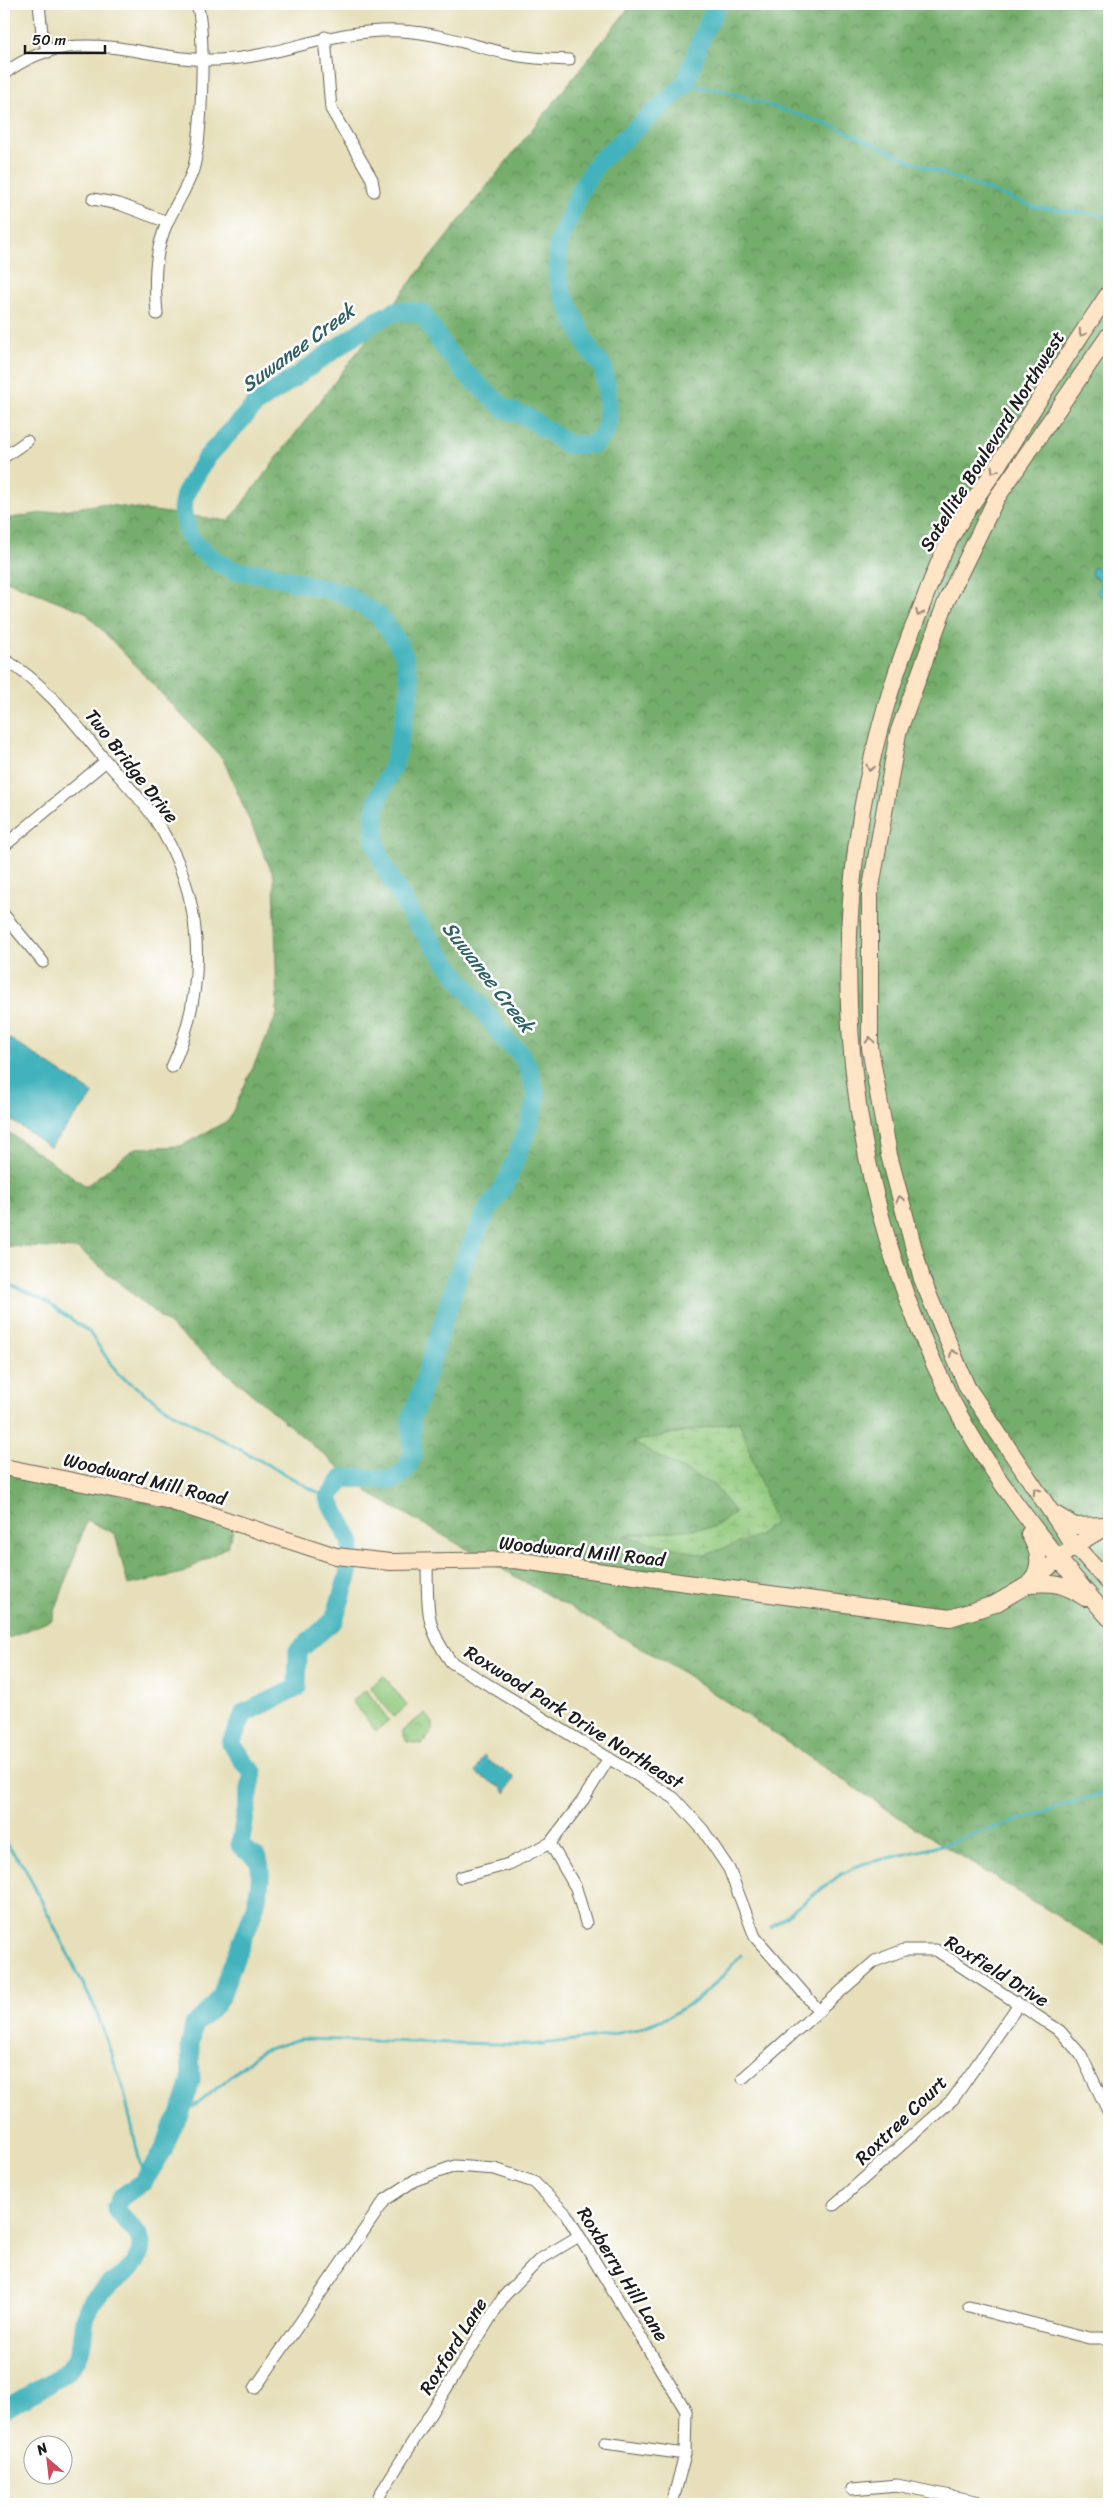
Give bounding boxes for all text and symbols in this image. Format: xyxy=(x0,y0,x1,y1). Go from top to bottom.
scale bar xyxy=(25,22,105,54)
text: 50 m xyxy=(32,27,67,53)
water label: Suwanee Creek xyxy=(233,293,365,402)
street label: Satellite Boulevard Northwest xyxy=(910,324,1074,558)
one-way arrow xyxy=(1079,327,1088,337)
one-way arrow xyxy=(991,465,1001,474)
one-way arrow xyxy=(914,608,925,617)
street label: Two Bridge Drive xyxy=(76,701,188,831)
one-way arrow xyxy=(865,763,875,771)
water label: Suwanee Creek xyxy=(433,913,545,1043)
one-way arrow xyxy=(865,1035,875,1043)
one-way arrow xyxy=(896,1196,906,1204)
one-way arrow xyxy=(948,1349,959,1358)
street label: Woodward Mill Road xyxy=(60,1443,232,1516)
one-way arrow xyxy=(1033,1488,1042,1497)
street label: Woodward Mill Road xyxy=(497,1526,669,1576)
street label: Roxwood Park Drive Northeast xyxy=(458,1636,691,1799)
street label: Roxfield Drive xyxy=(938,1926,1056,2016)
street label: Roxtree Court xyxy=(847,2067,955,2173)
street label: Roxberry Hill Lane xyxy=(568,2200,678,2348)
street label: Roxford Lane xyxy=(410,2290,496,2401)
north arrow xyxy=(22,2436,72,2486)
text: N xyxy=(31,2436,53,2463)

